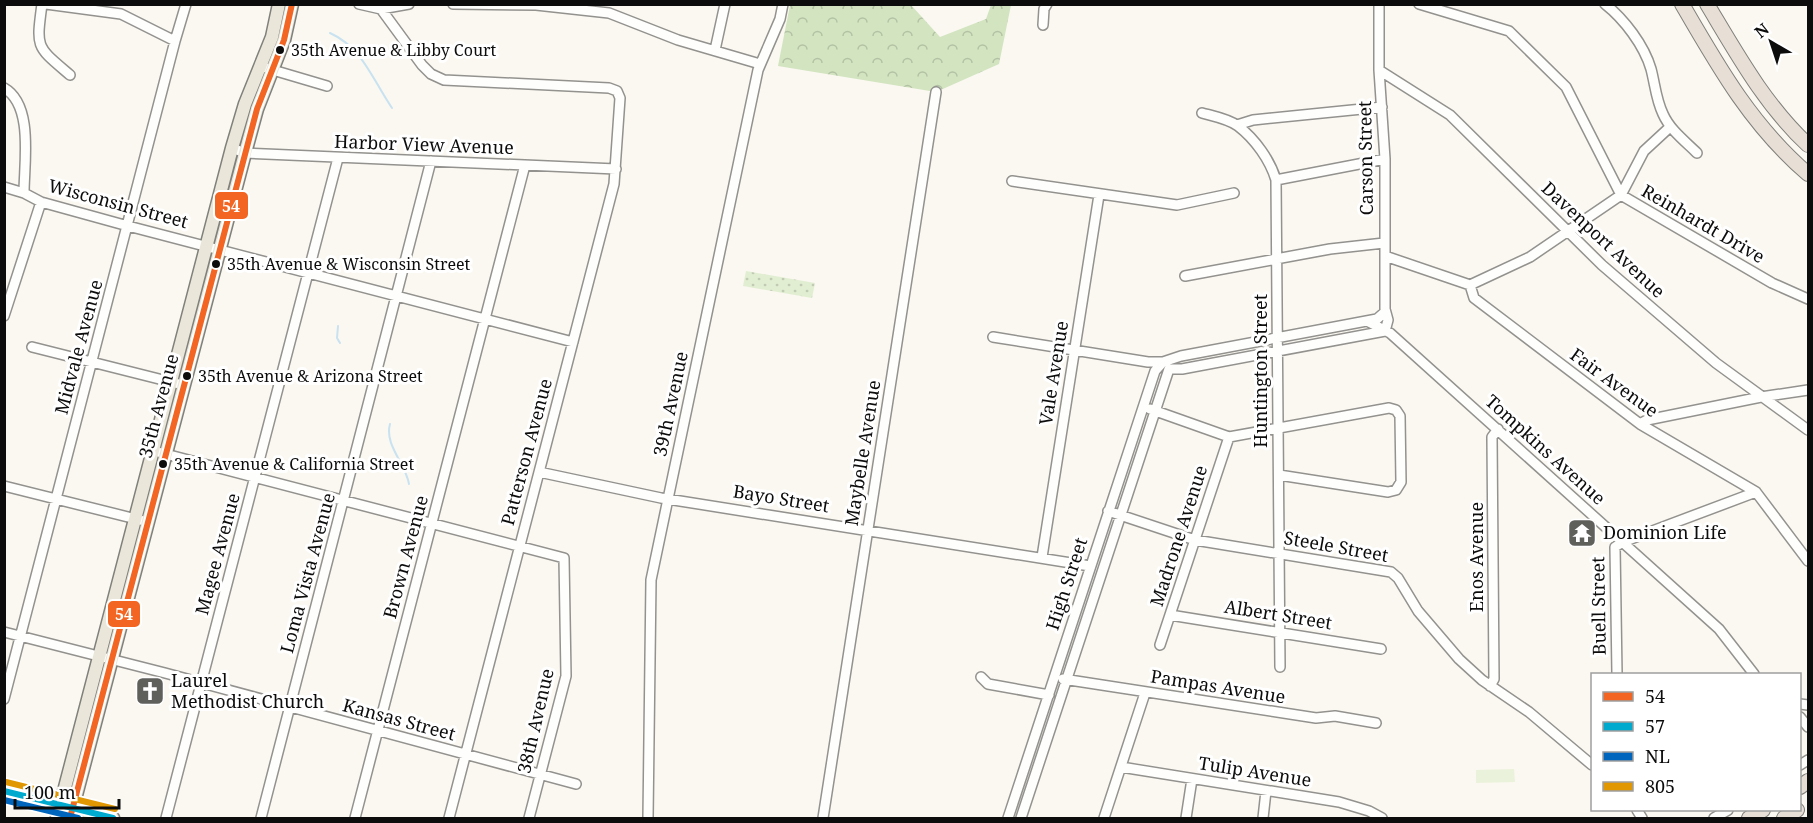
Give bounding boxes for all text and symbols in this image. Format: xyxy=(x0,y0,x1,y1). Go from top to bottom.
north arrow xyxy=(1741,12,1801,72)
text: N xyxy=(1750,18,1774,43)
place label: 35th Avenue & Libby Court xyxy=(291,39,497,61)
marker: 35th Avenue & Libby Court xyxy=(274,44,286,56)
street label: Carson Street xyxy=(1352,100,1378,216)
street label: Harbor View Avenue xyxy=(334,129,514,159)
street label: Wisconsin Street xyxy=(46,173,191,233)
street label: Davenport Avenue xyxy=(1537,176,1670,303)
street label: Reinhardt Drive xyxy=(1638,178,1769,268)
line badge: 54 xyxy=(214,191,249,220)
text: 54 xyxy=(222,195,240,217)
place label: 35th Avenue & Wisconsin Street xyxy=(227,253,471,275)
marker: 35th Avenue & Wisconsin Street xyxy=(210,258,222,270)
street label: Midvale Avenue xyxy=(49,277,108,417)
street label: Huntington Street xyxy=(1248,294,1272,448)
street label: Vale Avenue xyxy=(1033,319,1073,427)
street label: Fair Avenue xyxy=(1566,342,1663,422)
street label: 39th Avenue xyxy=(647,349,693,459)
street label: 35th Avenue xyxy=(133,351,183,460)
place label: 35th Avenue & Arizona Street xyxy=(198,365,423,387)
marker: 35th Avenue & Arizona Street xyxy=(181,370,193,382)
street label: Patterson Avenue xyxy=(495,376,557,528)
street label: Maybelle Avenue xyxy=(839,378,885,527)
street label: Tompkins Avenue xyxy=(1481,389,1611,510)
place label: 35th Avenue & California Street xyxy=(174,453,414,475)
marker: 35th Avenue & California Street xyxy=(157,458,169,470)
street label: Madrone Avenue xyxy=(1144,462,1212,609)
street label: Bayo Street xyxy=(731,479,831,517)
street label: Magee Avenue xyxy=(189,490,245,617)
street label: Loma Vista Avenue xyxy=(274,490,340,656)
street label: Brown Avenue xyxy=(377,492,433,621)
street label: Enos Avenue xyxy=(1464,502,1488,612)
temple icon: Dominion Life xyxy=(1566,517,1598,549)
place label: Dominion Life xyxy=(1603,520,1727,544)
street label: Steele Street xyxy=(1282,525,1390,567)
street label: High Street xyxy=(1040,534,1092,633)
street label: Buell Street xyxy=(1585,556,1611,656)
street label: Albert Street xyxy=(1223,594,1334,634)
line badge: 54 xyxy=(107,600,141,628)
text: 54 xyxy=(115,603,133,625)
street label: Pampas Avenue xyxy=(1149,663,1287,709)
street label: 38th Avenue xyxy=(511,666,559,776)
place label: Laurel Methodist Church xyxy=(171,668,324,713)
legend xyxy=(1591,673,1801,811)
church icon: Laurel Methodist Church xyxy=(134,675,166,707)
text: 54 xyxy=(1645,684,1665,708)
street label: Kansas Street xyxy=(340,692,458,746)
text: 57 xyxy=(1645,714,1665,738)
text: NL xyxy=(1645,744,1670,768)
street label: Tulip Avenue xyxy=(1197,750,1313,792)
scale bar xyxy=(15,772,118,810)
text: 805 xyxy=(1645,774,1675,798)
text: 100 m xyxy=(24,780,76,804)

